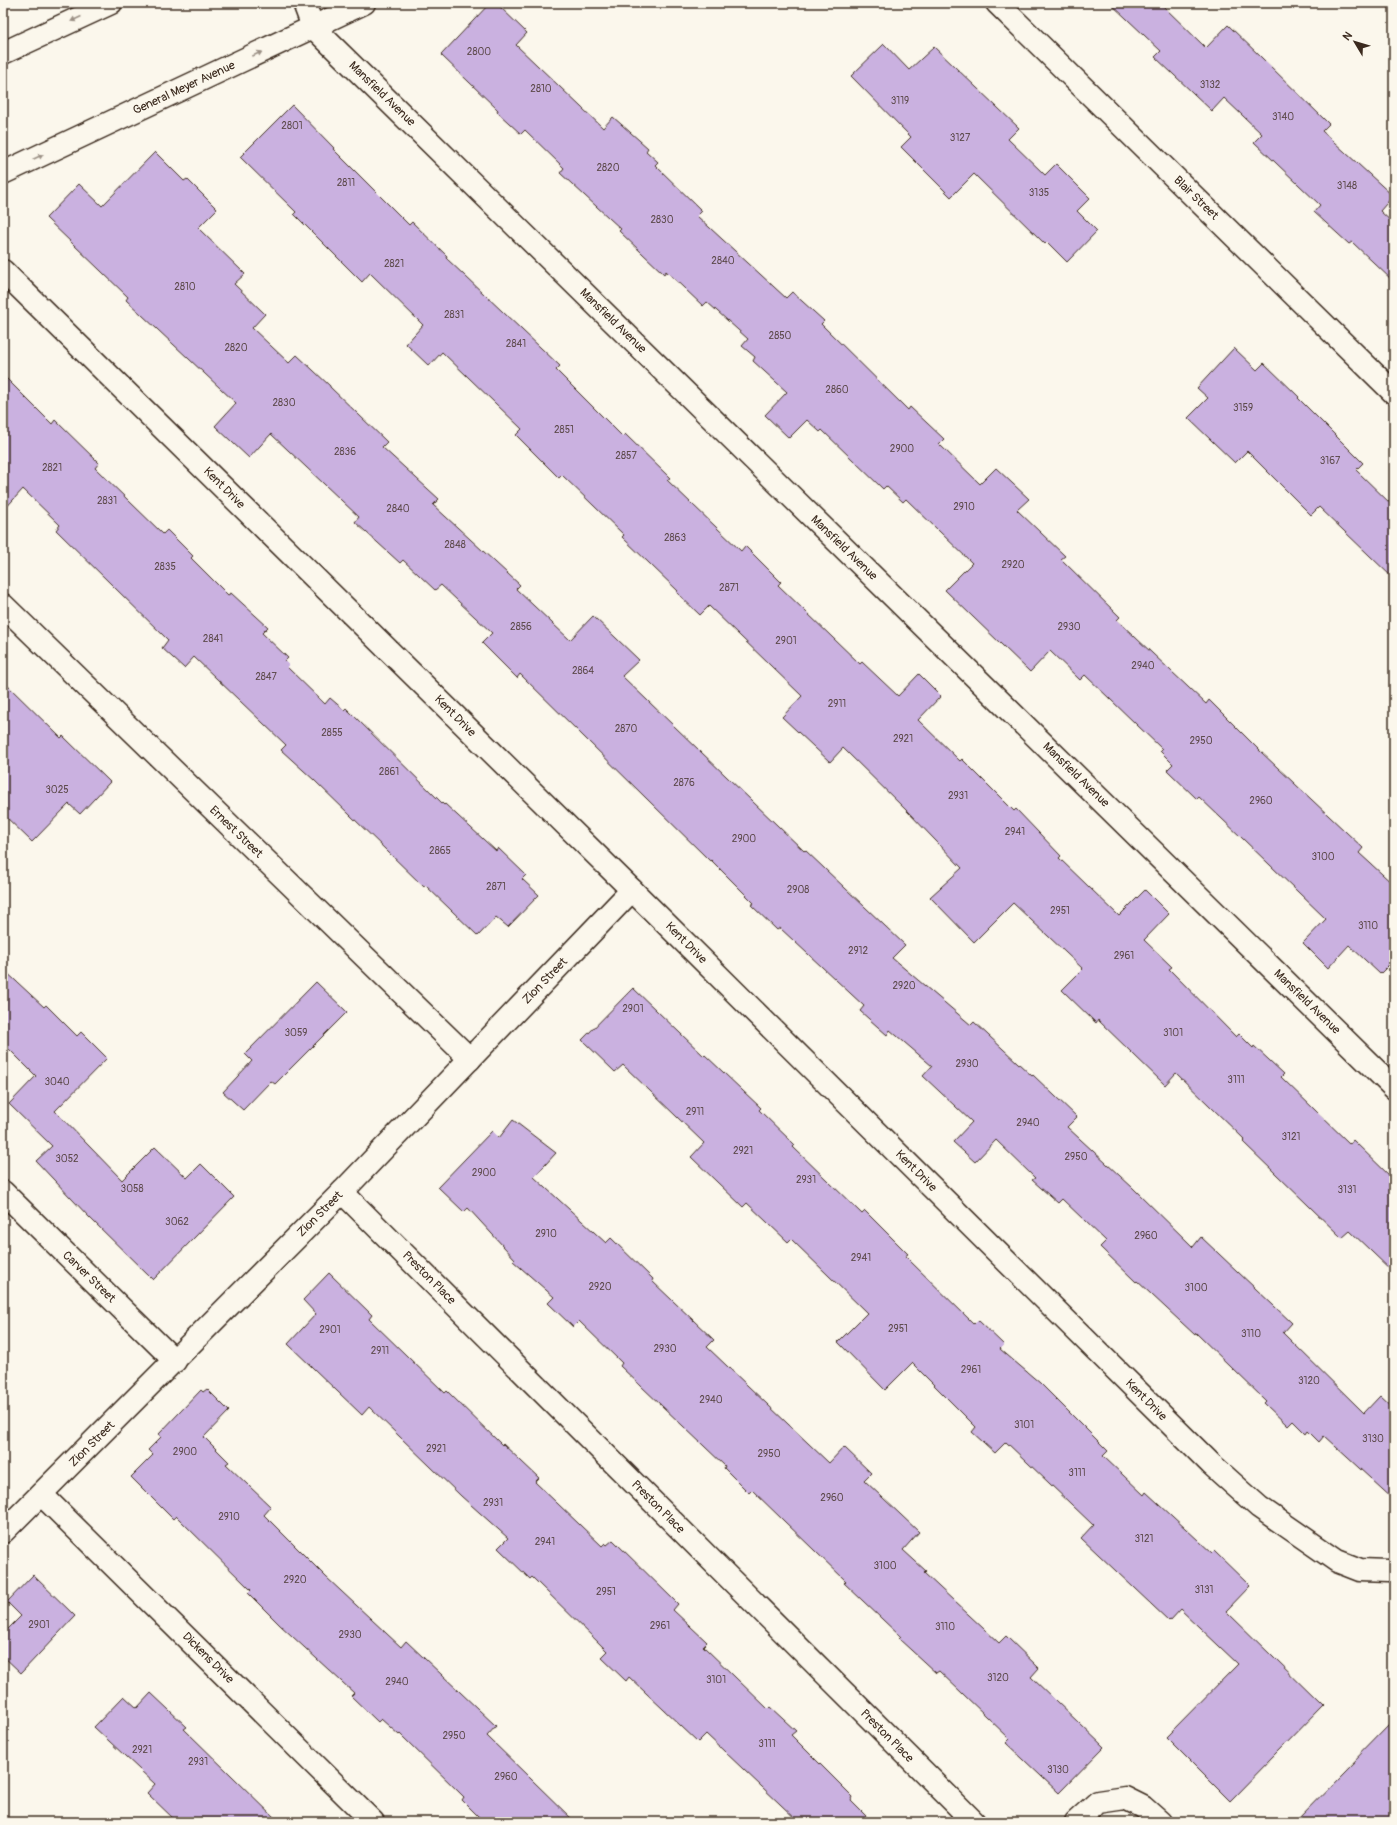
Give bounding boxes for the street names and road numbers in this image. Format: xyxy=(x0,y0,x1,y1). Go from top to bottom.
street label: General Meyer Avenue xyxy=(131,58,238,118)
street label: Mansfield Avenue xyxy=(346,58,419,130)
street label: Blair Street xyxy=(1170,173,1222,223)
street label: Mansfield Avenue xyxy=(577,285,650,357)
street label: Kent Drive xyxy=(200,464,248,512)
street label: Mansfield Avenue xyxy=(808,512,881,584)
street label: Kent Drive xyxy=(431,692,479,740)
street label: Mansfield Avenue xyxy=(1040,739,1113,811)
street label: Ernest Street xyxy=(206,803,266,861)
street label: Kent Drive xyxy=(662,919,710,967)
street label: Zion Street xyxy=(519,955,571,1007)
street label: Mansfield Avenue xyxy=(1271,966,1344,1038)
street label: Kent Drive xyxy=(892,1147,940,1195)
street label: Zion Street xyxy=(294,1188,346,1240)
street label: Carver Street xyxy=(59,1248,119,1306)
street label: Preston Place xyxy=(399,1248,459,1308)
street label: Kent Drive xyxy=(1122,1376,1170,1424)
street label: Zion Street xyxy=(66,1418,118,1470)
street label: Preston Place xyxy=(628,1477,688,1537)
street label: Dickens Drive xyxy=(179,1629,237,1687)
street label: Preston Place xyxy=(857,1706,917,1766)

